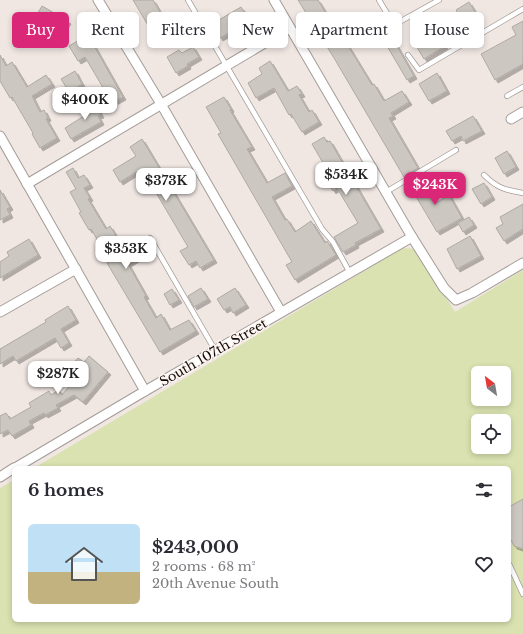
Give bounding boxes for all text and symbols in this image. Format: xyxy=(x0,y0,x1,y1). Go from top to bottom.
chip: Buy xyxy=(12,12,69,48)
chip: Rent xyxy=(77,12,139,48)
chip: Filters xyxy=(147,12,220,48)
chip: New xyxy=(228,12,288,48)
chip: Apartment xyxy=(296,12,402,48)
chip: House xyxy=(410,12,484,48)
pin: $400K xyxy=(57,87,113,121)
text: $400K xyxy=(61,91,109,108)
pin: $534K xyxy=(318,162,374,196)
text: $534K xyxy=(324,166,368,183)
pin: $373K xyxy=(138,168,194,202)
text: $373K xyxy=(145,172,187,189)
pin: $243K xyxy=(407,172,463,206)
text: $243K xyxy=(413,176,457,193)
pin: $353K xyxy=(98,236,154,270)
text: $353K xyxy=(104,240,148,257)
street label: South 107th Street xyxy=(156,315,270,390)
pin: $287K xyxy=(30,361,86,395)
text: $287K xyxy=(37,365,79,382)
north arrow xyxy=(471,366,511,406)
map controls xyxy=(471,366,511,454)
button: locate xyxy=(471,414,511,454)
icon: filters xyxy=(473,479,495,501)
text: 6 homes xyxy=(28,480,104,501)
text: $243,000 xyxy=(152,537,239,558)
icon: home xyxy=(60,540,108,588)
icon: heart xyxy=(473,553,495,575)
text: 2 rooms · 68 m² xyxy=(152,558,255,575)
text: 20th Avenue South xyxy=(152,575,279,592)

